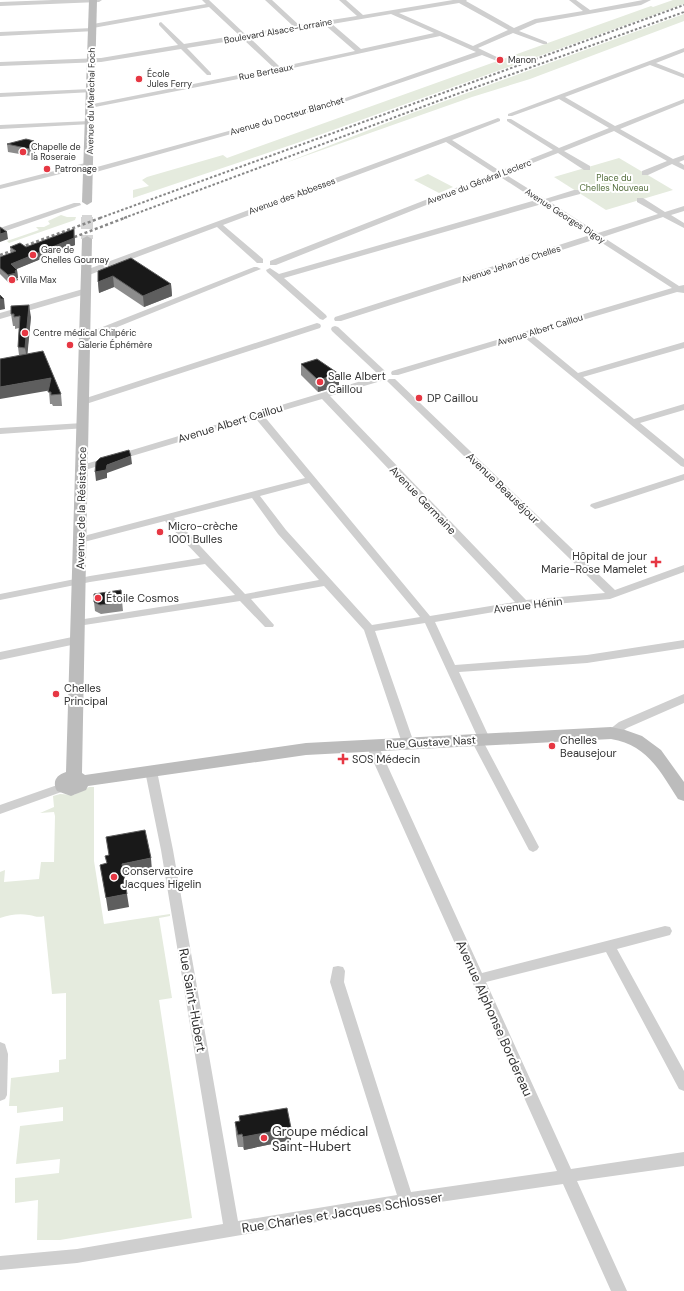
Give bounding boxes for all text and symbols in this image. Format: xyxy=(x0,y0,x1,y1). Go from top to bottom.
street label: Boulevard Alsace-Lorraine xyxy=(223,16,333,46)
street label: Avenue du Maréchal Foch xyxy=(84,47,98,155)
place label: Manon xyxy=(508,54,536,66)
marker: Manon xyxy=(495,55,505,65)
street label: Rue Berteaux xyxy=(238,61,295,83)
place label: École Jules Ferry xyxy=(147,67,192,90)
marker: École Jules Ferry xyxy=(134,74,144,84)
street label: Avenue du Docteur Blanchet xyxy=(228,94,346,138)
place label: Chapelle de la Roseraie xyxy=(31,141,81,163)
marker: Chapelle de la Roseraie xyxy=(18,147,28,157)
street label: Avenue du Général Leclerc xyxy=(425,156,533,208)
place label: Patronage xyxy=(55,163,97,175)
marker: Patronage xyxy=(42,164,52,174)
park label: Place du Chelles Nouveau xyxy=(579,172,649,194)
street label: Avenue des Abbesses xyxy=(247,175,338,217)
street label: Avenue Georges Digoy xyxy=(523,186,607,246)
street label: Avenue Jehan de Chelles xyxy=(460,242,563,286)
place label: Gare de Chelles Gournay xyxy=(41,244,109,266)
marker: Gare de Chelles Gournay xyxy=(28,250,38,260)
place label: Villa Max xyxy=(20,274,57,286)
marker: Villa Max xyxy=(7,275,17,285)
street label: Avenue Albert Caillou xyxy=(496,311,584,349)
place label: Centre médical Chilpéric xyxy=(33,327,136,339)
marker: Centre médical Chilpéric xyxy=(20,328,30,338)
place label: Galerie Éphémère xyxy=(78,338,152,351)
marker: Galerie Éphémère xyxy=(65,340,75,350)
place label: Salle Albert Caillou xyxy=(328,369,386,396)
marker: Salle Albert Caillou xyxy=(315,377,325,387)
place label: DP Caillou xyxy=(427,391,478,405)
marker: DP Caillou xyxy=(414,393,424,403)
street label: Avenue Albert Caillou xyxy=(176,400,284,446)
street label: Avenue de la Résistance xyxy=(73,446,89,570)
street label: Avenue Beauséjour xyxy=(463,449,543,527)
street label: Avenue Germaine xyxy=(387,463,459,537)
place label: Micro-crèche 1001 Bulles xyxy=(168,519,238,546)
marker: Micro-crèche 1001 Bulles xyxy=(155,527,165,537)
place label: Hôpital de jour Marie-Rose Mamelet xyxy=(541,549,647,576)
marker: Hôpital de jour Marie-Rose Mamelet xyxy=(650,556,662,568)
place label: Étoile Cosmos xyxy=(106,591,179,605)
marker: Étoile Cosmos xyxy=(93,593,103,603)
street label: Avenue Hénin xyxy=(493,594,563,616)
place label: Chelles Principal xyxy=(64,681,108,708)
marker: Chelles Principal xyxy=(51,689,61,699)
street label: Rue Gustave Nast xyxy=(386,733,476,751)
place label: Chelles Beausejour xyxy=(560,733,617,760)
marker: Chelles Beausejour xyxy=(547,741,557,751)
place label: SOS Médecin xyxy=(352,752,420,766)
marker: SOS Médecin xyxy=(337,753,349,765)
place label: Conservatoire Jacques Higelin xyxy=(122,864,201,891)
marker: Conservatoire Jacques Higelin xyxy=(109,872,119,882)
street label: Avenue Alphonse Bordereau xyxy=(452,937,537,1099)
street label: Rue Saint-Hubert xyxy=(175,947,210,1053)
place label: Groupe médical Saint-Hubert xyxy=(272,1123,368,1155)
marker: Groupe médical Saint-Hubert xyxy=(259,1133,269,1143)
street label: Rue Charles et Jacques Schlosser xyxy=(241,1188,444,1237)

